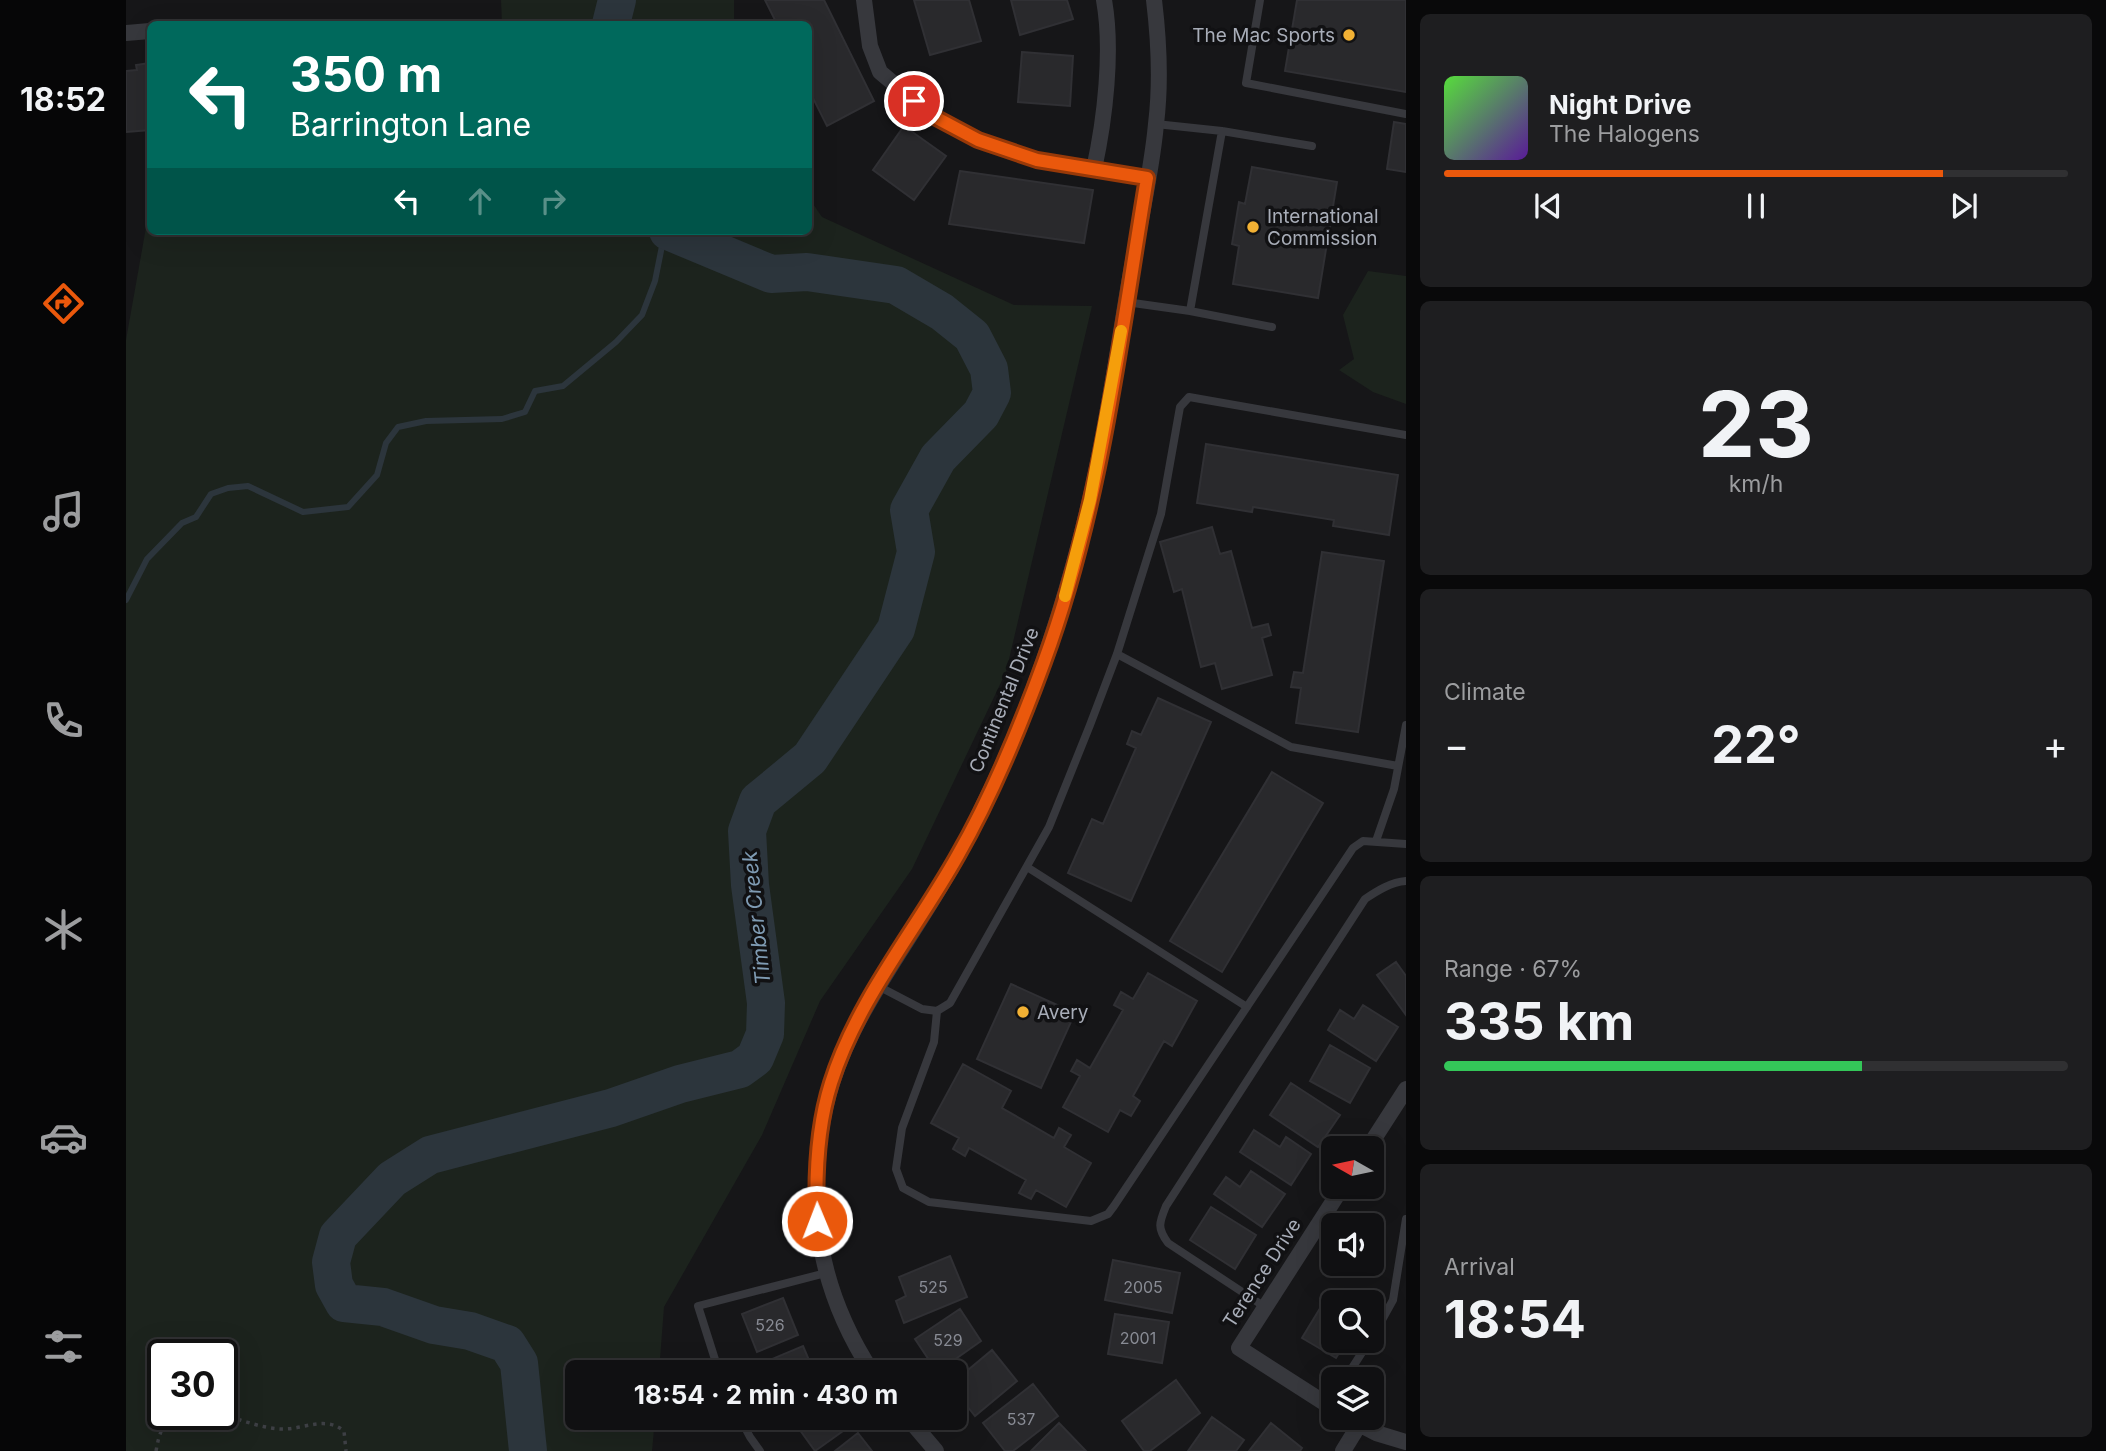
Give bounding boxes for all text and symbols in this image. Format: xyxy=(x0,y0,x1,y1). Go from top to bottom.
place label: The Mac Sports xyxy=(1192,24,1335,47)
marker: The Mac Sports xyxy=(1341,27,1357,43)
text: 350 m xyxy=(290,45,442,104)
icon: left xyxy=(175,49,266,140)
pin xyxy=(884,71,944,131)
text: 18:52 xyxy=(20,80,106,119)
icon: arrive xyxy=(895,82,933,120)
text: Night Drive xyxy=(1549,89,1691,120)
text: Barrington Lane xyxy=(290,105,531,144)
text: The Halogens xyxy=(1549,120,1700,148)
icon: left xyxy=(388,182,426,220)
icon: ahead xyxy=(461,182,499,220)
icon: right xyxy=(534,182,572,220)
icon: previous xyxy=(1529,187,1567,225)
icon: pause xyxy=(1737,187,1775,225)
icon: next xyxy=(1945,187,1983,225)
place label: International Commission xyxy=(1267,205,1379,250)
marker: International Commission xyxy=(1245,219,1261,235)
icon: directions xyxy=(39,279,88,328)
text: 23 xyxy=(1698,369,1814,479)
text: km/h xyxy=(1729,470,1783,498)
icon: music xyxy=(39,487,88,536)
street label: Continental Drive xyxy=(964,624,1044,776)
text: Climate xyxy=(1444,678,1526,706)
icon: phone xyxy=(39,696,88,745)
text: 22° xyxy=(1711,713,1801,776)
text: − xyxy=(1444,722,1469,768)
text: + xyxy=(2043,722,2068,768)
water label: Timber Creek xyxy=(736,849,775,986)
icon: climate xyxy=(39,905,88,954)
text: Range · 67% xyxy=(1444,955,1582,983)
text: 335 km xyxy=(1444,990,1634,1053)
place label: Avery xyxy=(1037,1001,1089,1024)
marker: Avery xyxy=(1015,1004,1031,1020)
icon: car xyxy=(39,1113,88,1162)
north arrow xyxy=(1321,1136,1384,1199)
map controls xyxy=(1321,1136,1384,1430)
position arrow xyxy=(780,1184,854,1258)
button: sound xyxy=(1321,1213,1384,1276)
street label: Terence Drive xyxy=(1218,1214,1306,1332)
text: Arrival xyxy=(1444,1253,1515,1281)
house number: 525 xyxy=(918,1277,948,1297)
house number: 2005 xyxy=(1123,1277,1163,1297)
text: 18:54 xyxy=(1444,1288,1586,1351)
button: search xyxy=(1321,1290,1384,1353)
house number: 526 xyxy=(755,1315,785,1335)
icon: filters xyxy=(39,1322,88,1371)
house number: 2001 xyxy=(1120,1328,1156,1348)
house number: 529 xyxy=(933,1330,963,1350)
speed limit sign: 30 xyxy=(147,1339,238,1430)
button: layers xyxy=(1321,1367,1384,1430)
text: 18:54 · 2 min · 430 m xyxy=(634,1379,898,1410)
house number: 537 xyxy=(1007,1409,1035,1429)

